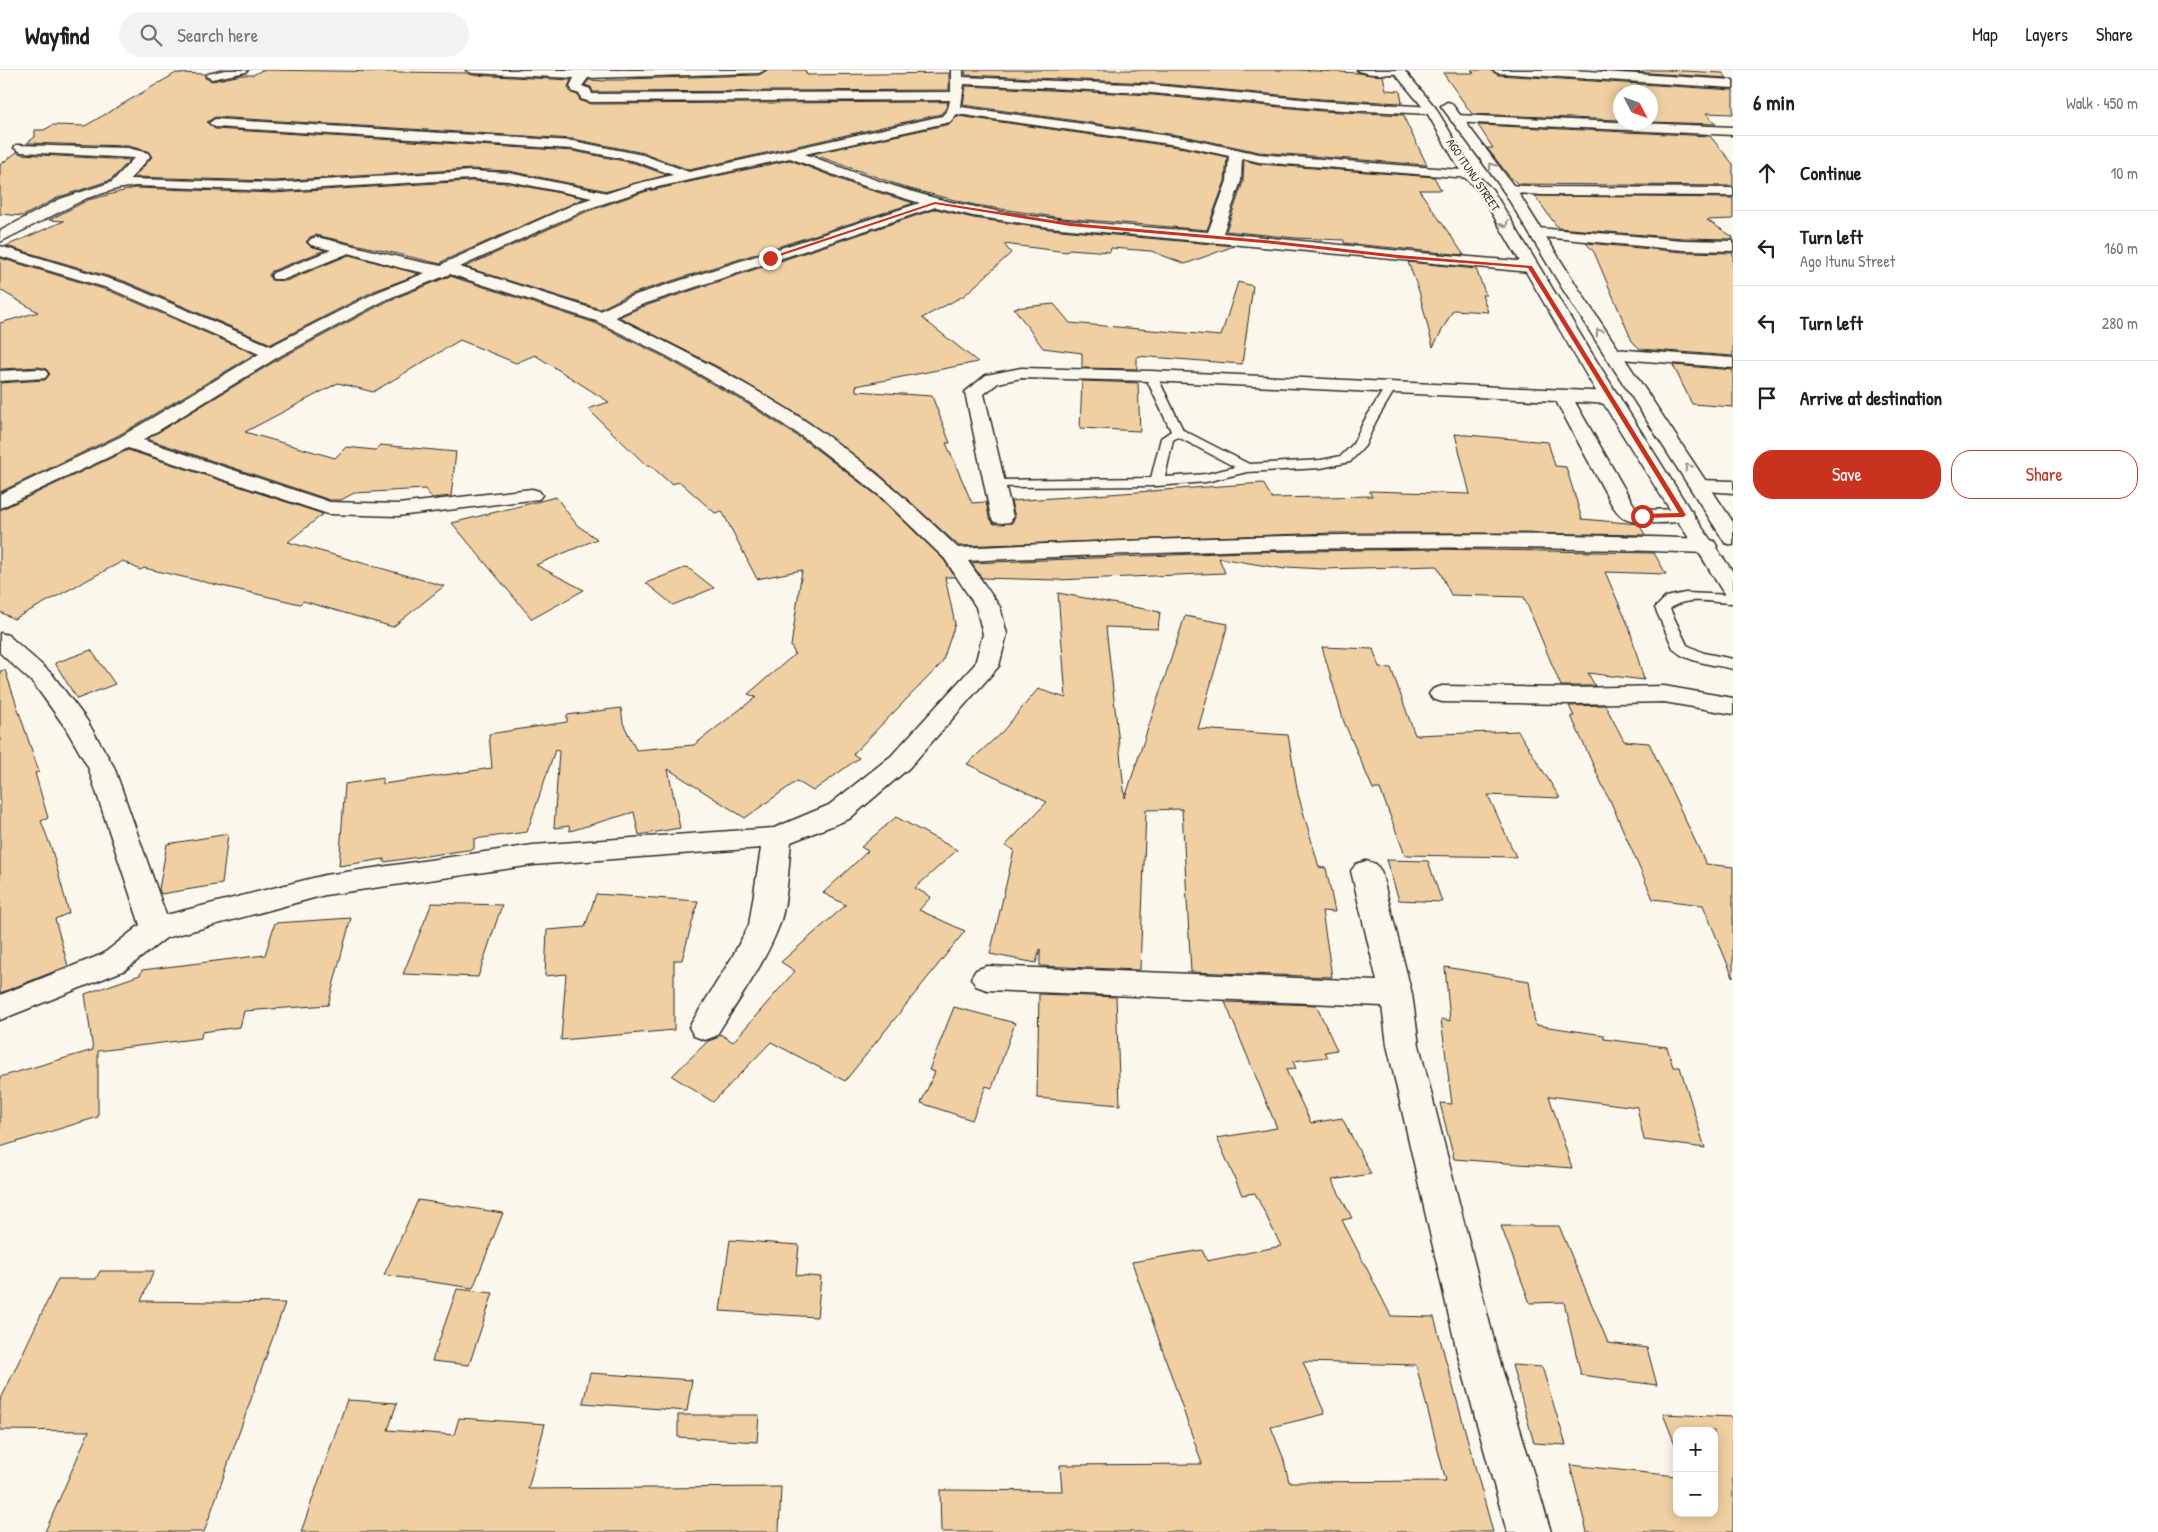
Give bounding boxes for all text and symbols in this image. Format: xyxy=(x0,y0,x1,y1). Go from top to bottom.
search box xyxy=(119,12,469,57)
text: Wayfind xyxy=(25,19,89,51)
icon: search xyxy=(137,21,165,49)
text: Search here xyxy=(177,22,258,48)
text: Map xyxy=(1972,22,1998,47)
text: Layers xyxy=(2026,22,2068,47)
text: Share xyxy=(2096,22,2133,47)
north arrow xyxy=(1613,85,1658,130)
text: 6 min xyxy=(1753,88,1795,117)
text: Walk · 450 m xyxy=(2066,92,2138,114)
street label: AGO ITUNU STREET xyxy=(1443,135,1504,215)
icon: ahead xyxy=(1753,159,1781,187)
text: Continue xyxy=(1800,160,1861,186)
one-way arrow xyxy=(1489,162,1498,172)
text: 10 m xyxy=(2110,162,2138,184)
one-way arrow xyxy=(1498,219,1508,228)
text: Turn left xyxy=(1800,224,1863,250)
icon: left xyxy=(1753,234,1781,262)
text: 160 m xyxy=(2104,237,2138,259)
route end xyxy=(759,247,782,270)
text: Ago Itunu Street xyxy=(1800,250,1895,272)
icon: left xyxy=(1753,309,1781,337)
text: Turn left xyxy=(1800,310,1863,336)
text: 280 m xyxy=(2102,312,2138,334)
one-way arrow xyxy=(1596,328,1605,337)
icon: arrive xyxy=(1753,384,1781,412)
text: Arrive at destination xyxy=(1800,385,1942,411)
button: Save xyxy=(1753,450,1941,499)
button: Share xyxy=(1951,450,2138,499)
one-way arrow xyxy=(1685,464,1694,473)
route start xyxy=(1631,505,1654,528)
map controls xyxy=(1673,1427,1718,1517)
button: + xyxy=(1673,1427,1718,1472)
button: − xyxy=(1673,1472,1718,1517)

